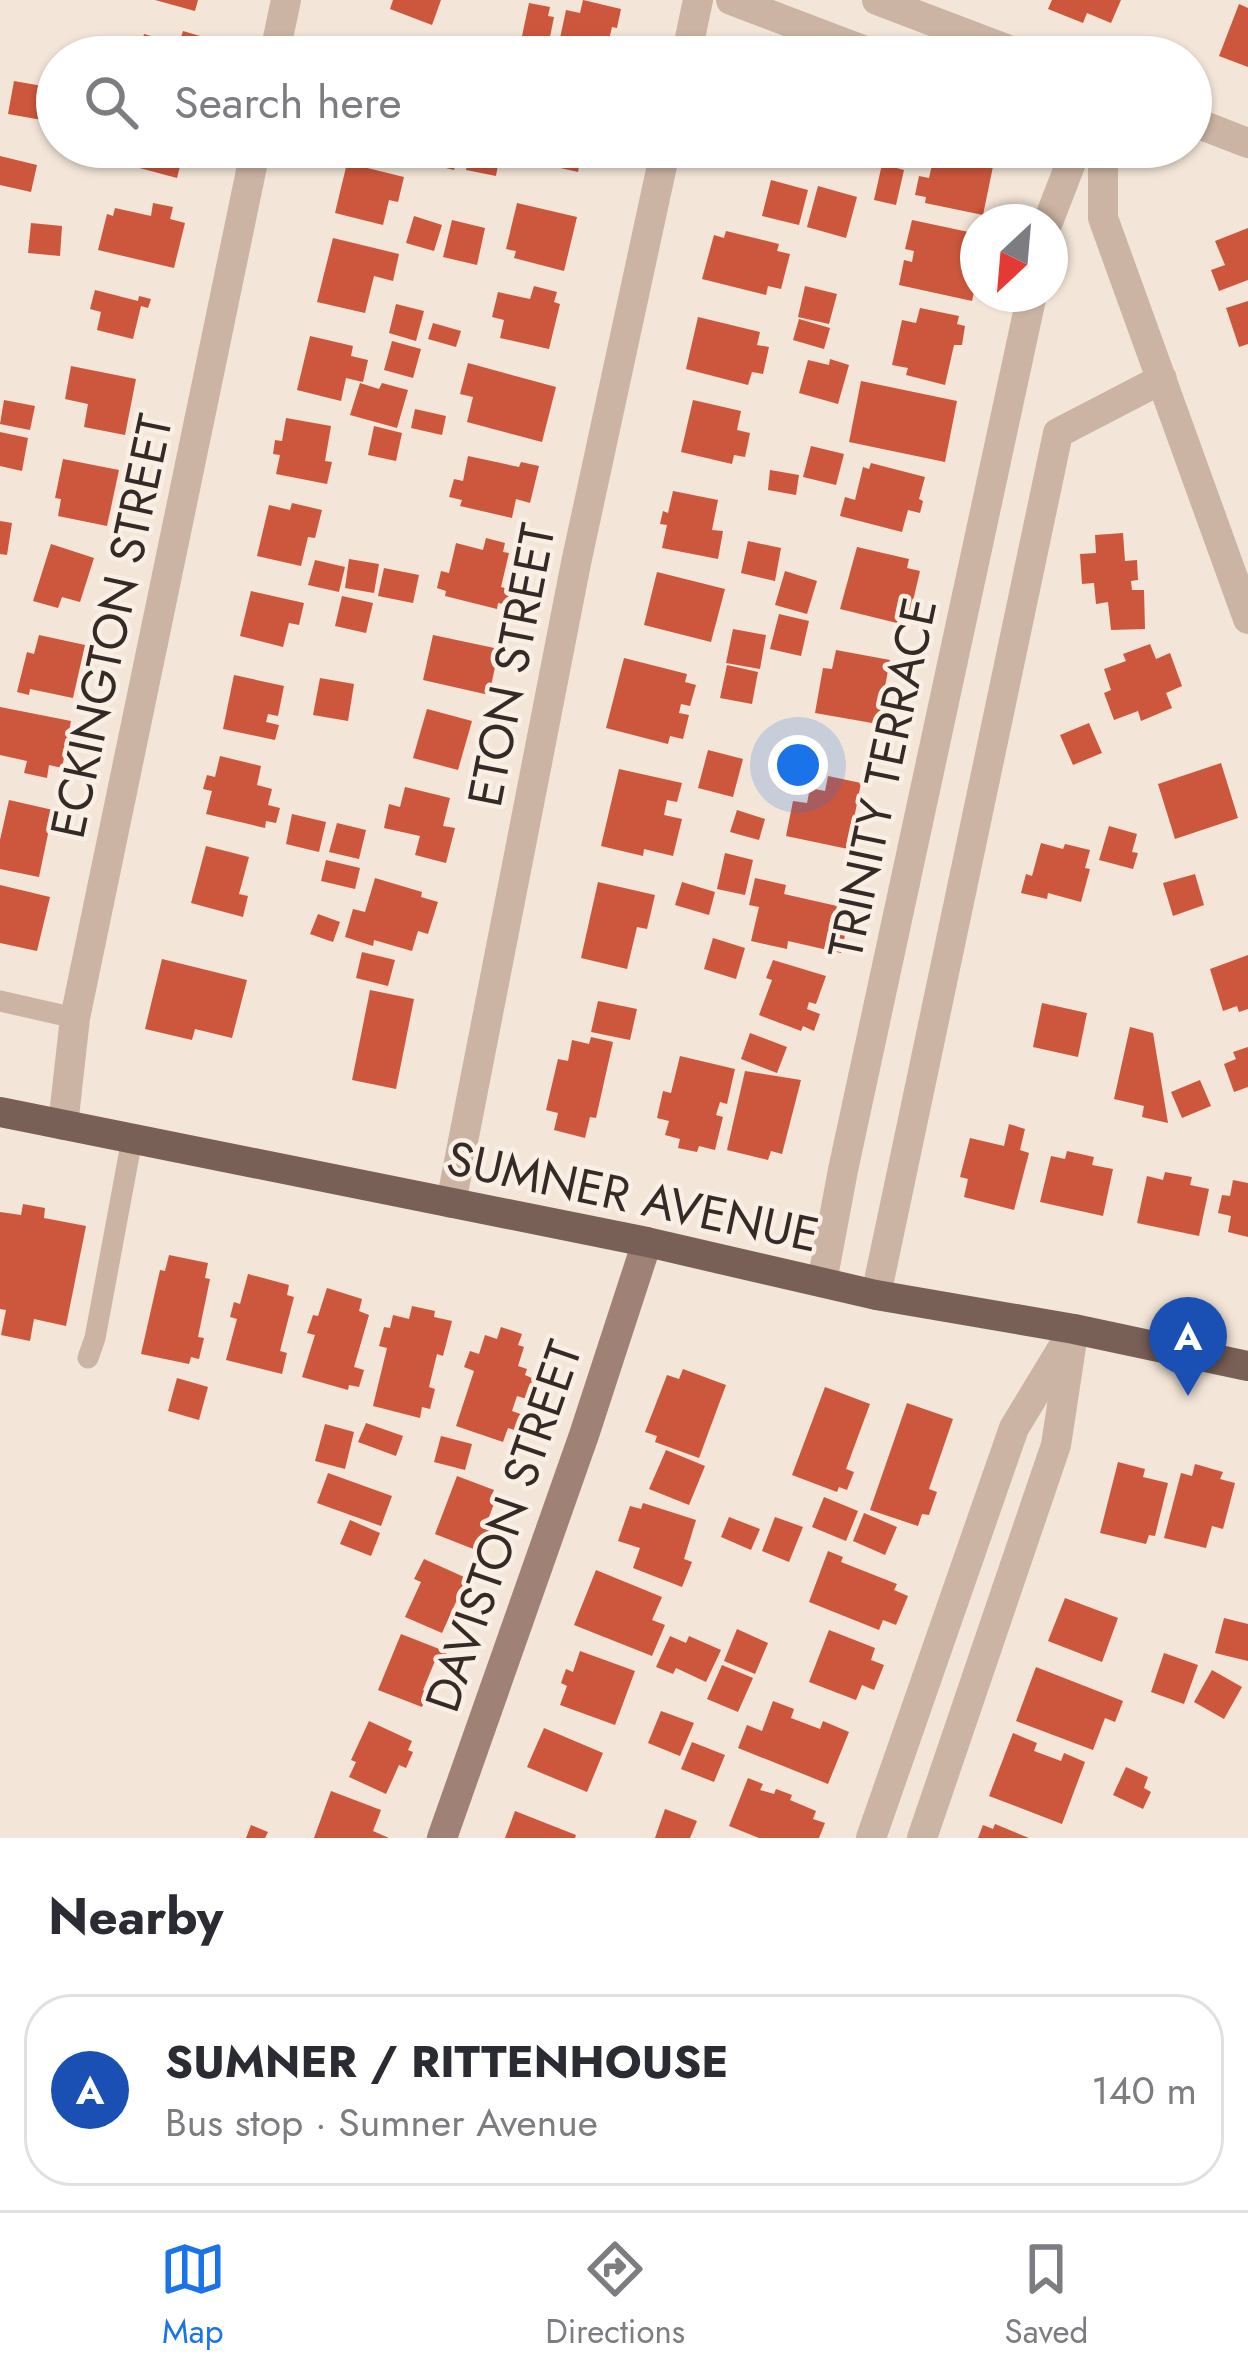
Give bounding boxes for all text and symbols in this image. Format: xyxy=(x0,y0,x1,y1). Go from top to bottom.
search box xyxy=(36,36,1212,168)
icon: search xyxy=(78,69,144,135)
text: Search here xyxy=(174,70,402,135)
north arrow xyxy=(960,204,1068,312)
street label: ECKINGTON STREET xyxy=(33,408,190,844)
street label: ETON STREET xyxy=(450,518,573,812)
street label: TRINITY TERRACE xyxy=(811,591,954,965)
your location xyxy=(768,735,828,795)
street label: SUMNER AVENUE xyxy=(440,1123,825,1270)
pin: A xyxy=(1149,1297,1227,1396)
street label: DAVISTON STREET xyxy=(408,1332,599,1721)
text: Nearby xyxy=(48,1879,223,1953)
text: SUMNER / RITTENHOUSE xyxy=(165,2029,728,2094)
text: A xyxy=(76,2062,104,2119)
text: 140 m xyxy=(1091,2062,1197,2119)
text: Bus stop · Sumner Avenue xyxy=(165,2094,598,2151)
tab: Map xyxy=(160,2236,226,2355)
tab: Directions xyxy=(545,2236,685,2355)
tab: Saved xyxy=(1005,2236,1088,2355)

